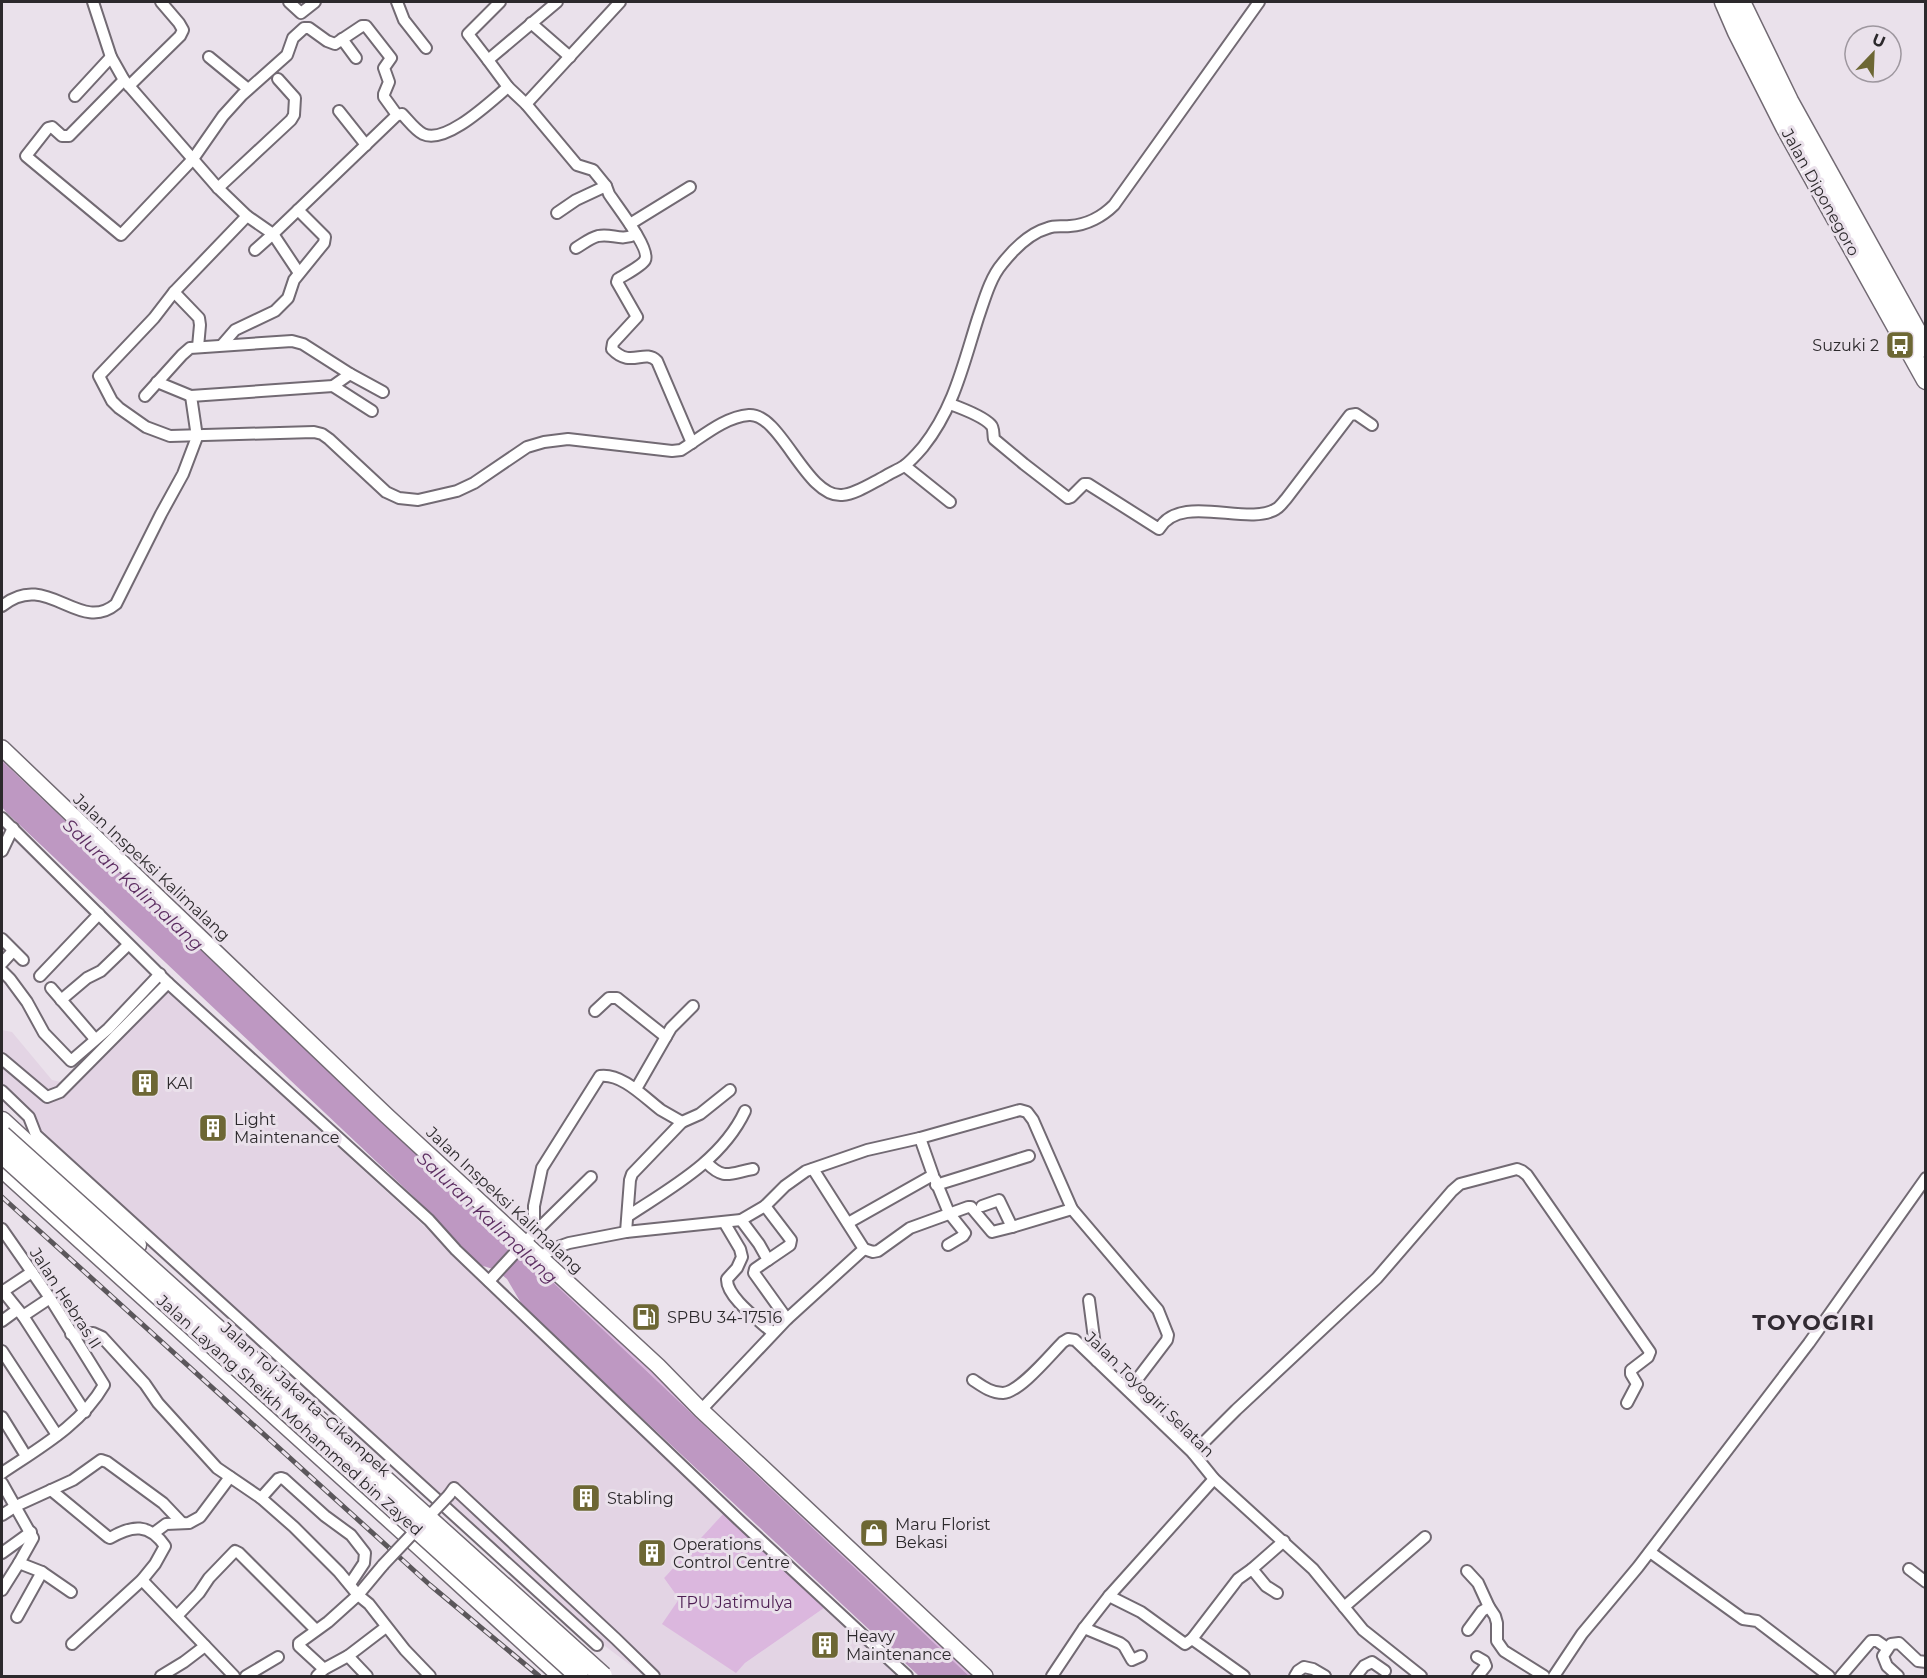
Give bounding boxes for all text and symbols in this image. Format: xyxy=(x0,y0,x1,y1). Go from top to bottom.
north arrow xyxy=(1843,24,1903,84)
text: U xyxy=(1869,29,1888,52)
street label: Jalan Diponegoro xyxy=(1777,125,1863,259)
bus stop icon: Suzuki 2 xyxy=(1884,329,1916,361)
place label: Suzuki 2 xyxy=(1812,336,1879,355)
street label: Jalan Inspeksi Kalimalang xyxy=(69,789,234,945)
water label: Saluran Kalimalang xyxy=(58,814,208,956)
building icon: KAI xyxy=(129,1067,161,1099)
place label: KAI xyxy=(166,1074,193,1093)
place label: Light Maintenance xyxy=(234,1110,339,1147)
building icon: Light Maintenance xyxy=(197,1112,229,1144)
street label: Jalan Inspeksi Kalimalang xyxy=(422,1122,587,1278)
water label: Saluran Kalimalang xyxy=(412,1147,562,1289)
street label: Jalan Hebras II xyxy=(25,1243,105,1352)
street label: Jalan Layang Sheikh Mohammed bin Zayed xyxy=(152,1290,426,1540)
fuel station icon: SPBU 34-17516 xyxy=(630,1301,662,1333)
place label: SPBU 34-17516 xyxy=(667,1308,782,1327)
district label: TOYOGIRI xyxy=(1752,1309,1876,1336)
street label: Jalan Tol Jakarta–Cikampek xyxy=(216,1318,395,1481)
street label: Jalan Toyogiri Selatan xyxy=(1080,1327,1218,1461)
building icon: Stabling xyxy=(570,1482,602,1514)
place label: Stabling xyxy=(607,1489,674,1508)
place label: Maru Florist Bekasi xyxy=(895,1515,991,1552)
shop icon: Maru Florist Bekasi xyxy=(858,1517,890,1549)
place label: Operations Control Centre xyxy=(673,1535,790,1572)
building icon: Operations Control Centre xyxy=(636,1537,668,1569)
park label: TPU Jatimulya xyxy=(677,1593,793,1612)
place label: Heavy Maintenance xyxy=(846,1627,951,1664)
building icon: Heavy Maintenance xyxy=(809,1629,841,1661)

